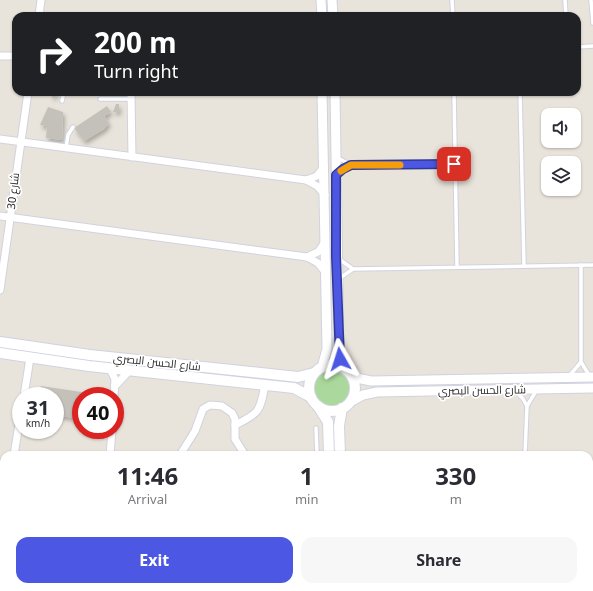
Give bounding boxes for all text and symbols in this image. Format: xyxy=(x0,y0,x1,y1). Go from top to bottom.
text: 200 m xyxy=(94,23,177,61)
icon: right xyxy=(28,28,80,80)
text: Turn right xyxy=(94,59,178,83)
map controls xyxy=(541,108,581,196)
button: sound xyxy=(541,108,581,148)
pin xyxy=(437,147,471,181)
icon: arrive xyxy=(443,153,465,175)
button: layers xyxy=(541,156,581,196)
street label: شارع 30 xyxy=(3,172,23,210)
position arrow xyxy=(319,338,361,380)
street label: شارع الحسن البصري xyxy=(112,349,202,376)
street label: شارع الحسن البصري xyxy=(438,381,526,400)
speed limit sign: 40 xyxy=(72,387,124,439)
text: 31 xyxy=(27,394,49,421)
text: km/h xyxy=(26,416,50,430)
text: 11:46 xyxy=(117,459,178,492)
text: 1 xyxy=(300,459,314,492)
text: 330 xyxy=(435,459,476,492)
text: Arrival xyxy=(128,490,167,508)
text: min xyxy=(295,490,318,508)
text: m xyxy=(450,490,462,508)
button: Exit xyxy=(16,537,293,583)
button: Share xyxy=(301,537,577,583)

